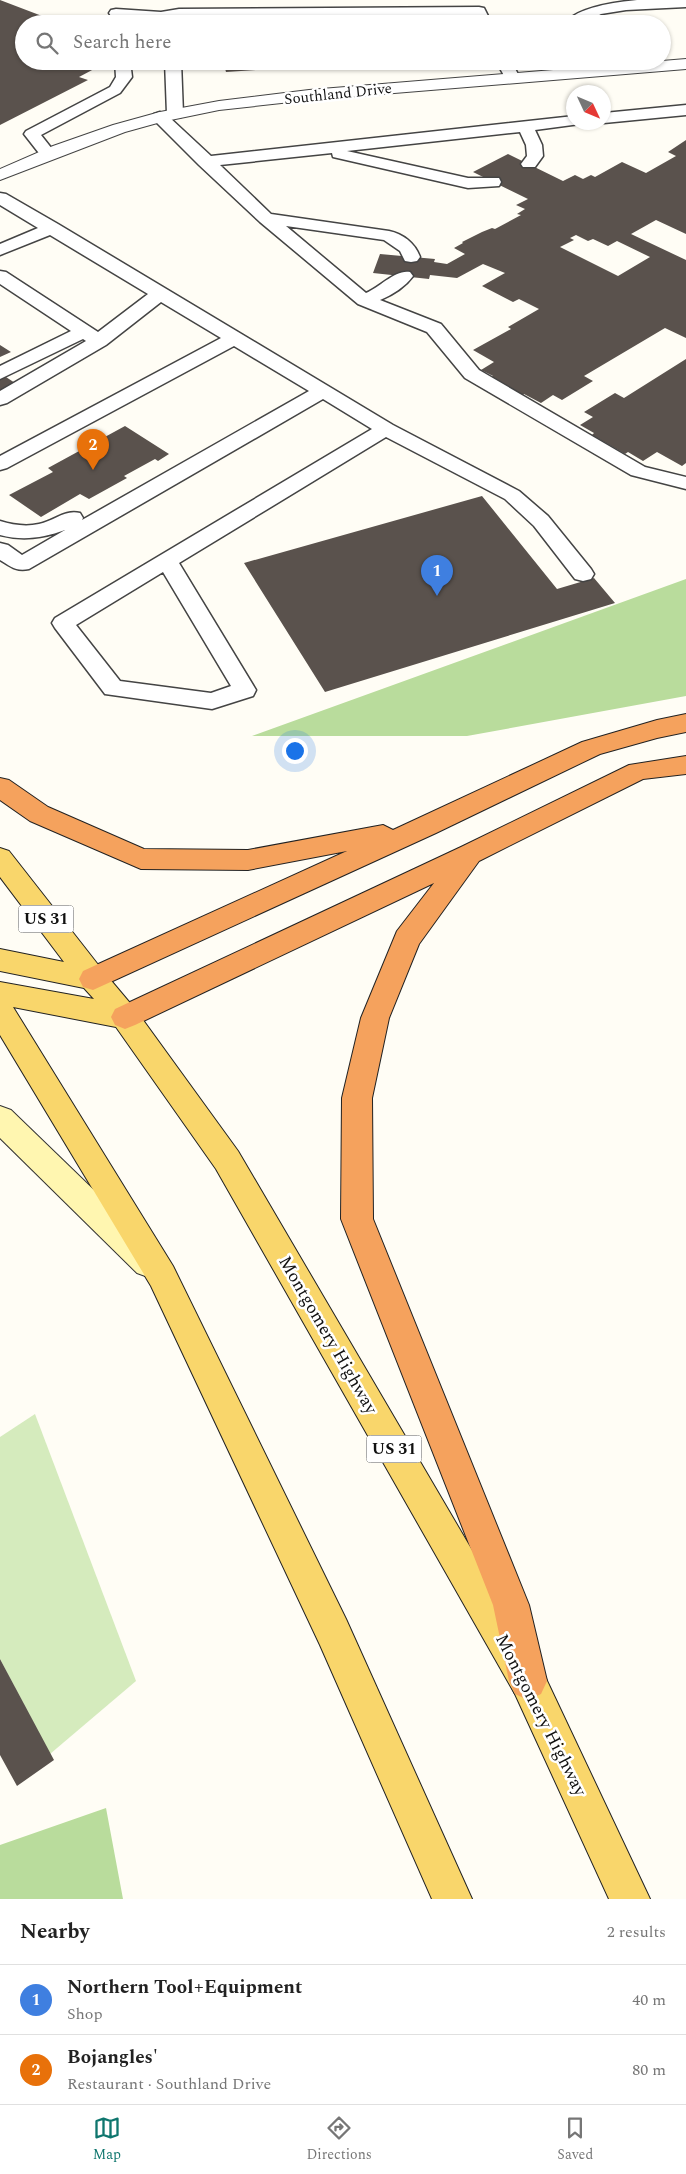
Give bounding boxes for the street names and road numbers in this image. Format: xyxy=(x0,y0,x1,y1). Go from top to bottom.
street label: Southland Drive xyxy=(283,77,393,111)
road number: US 31 xyxy=(18,906,74,932)
street label: Montgomery Highway xyxy=(272,1251,385,1420)
road number: US 31 xyxy=(366,1436,422,1462)
street label: Montgomery Highway xyxy=(488,1629,594,1802)

